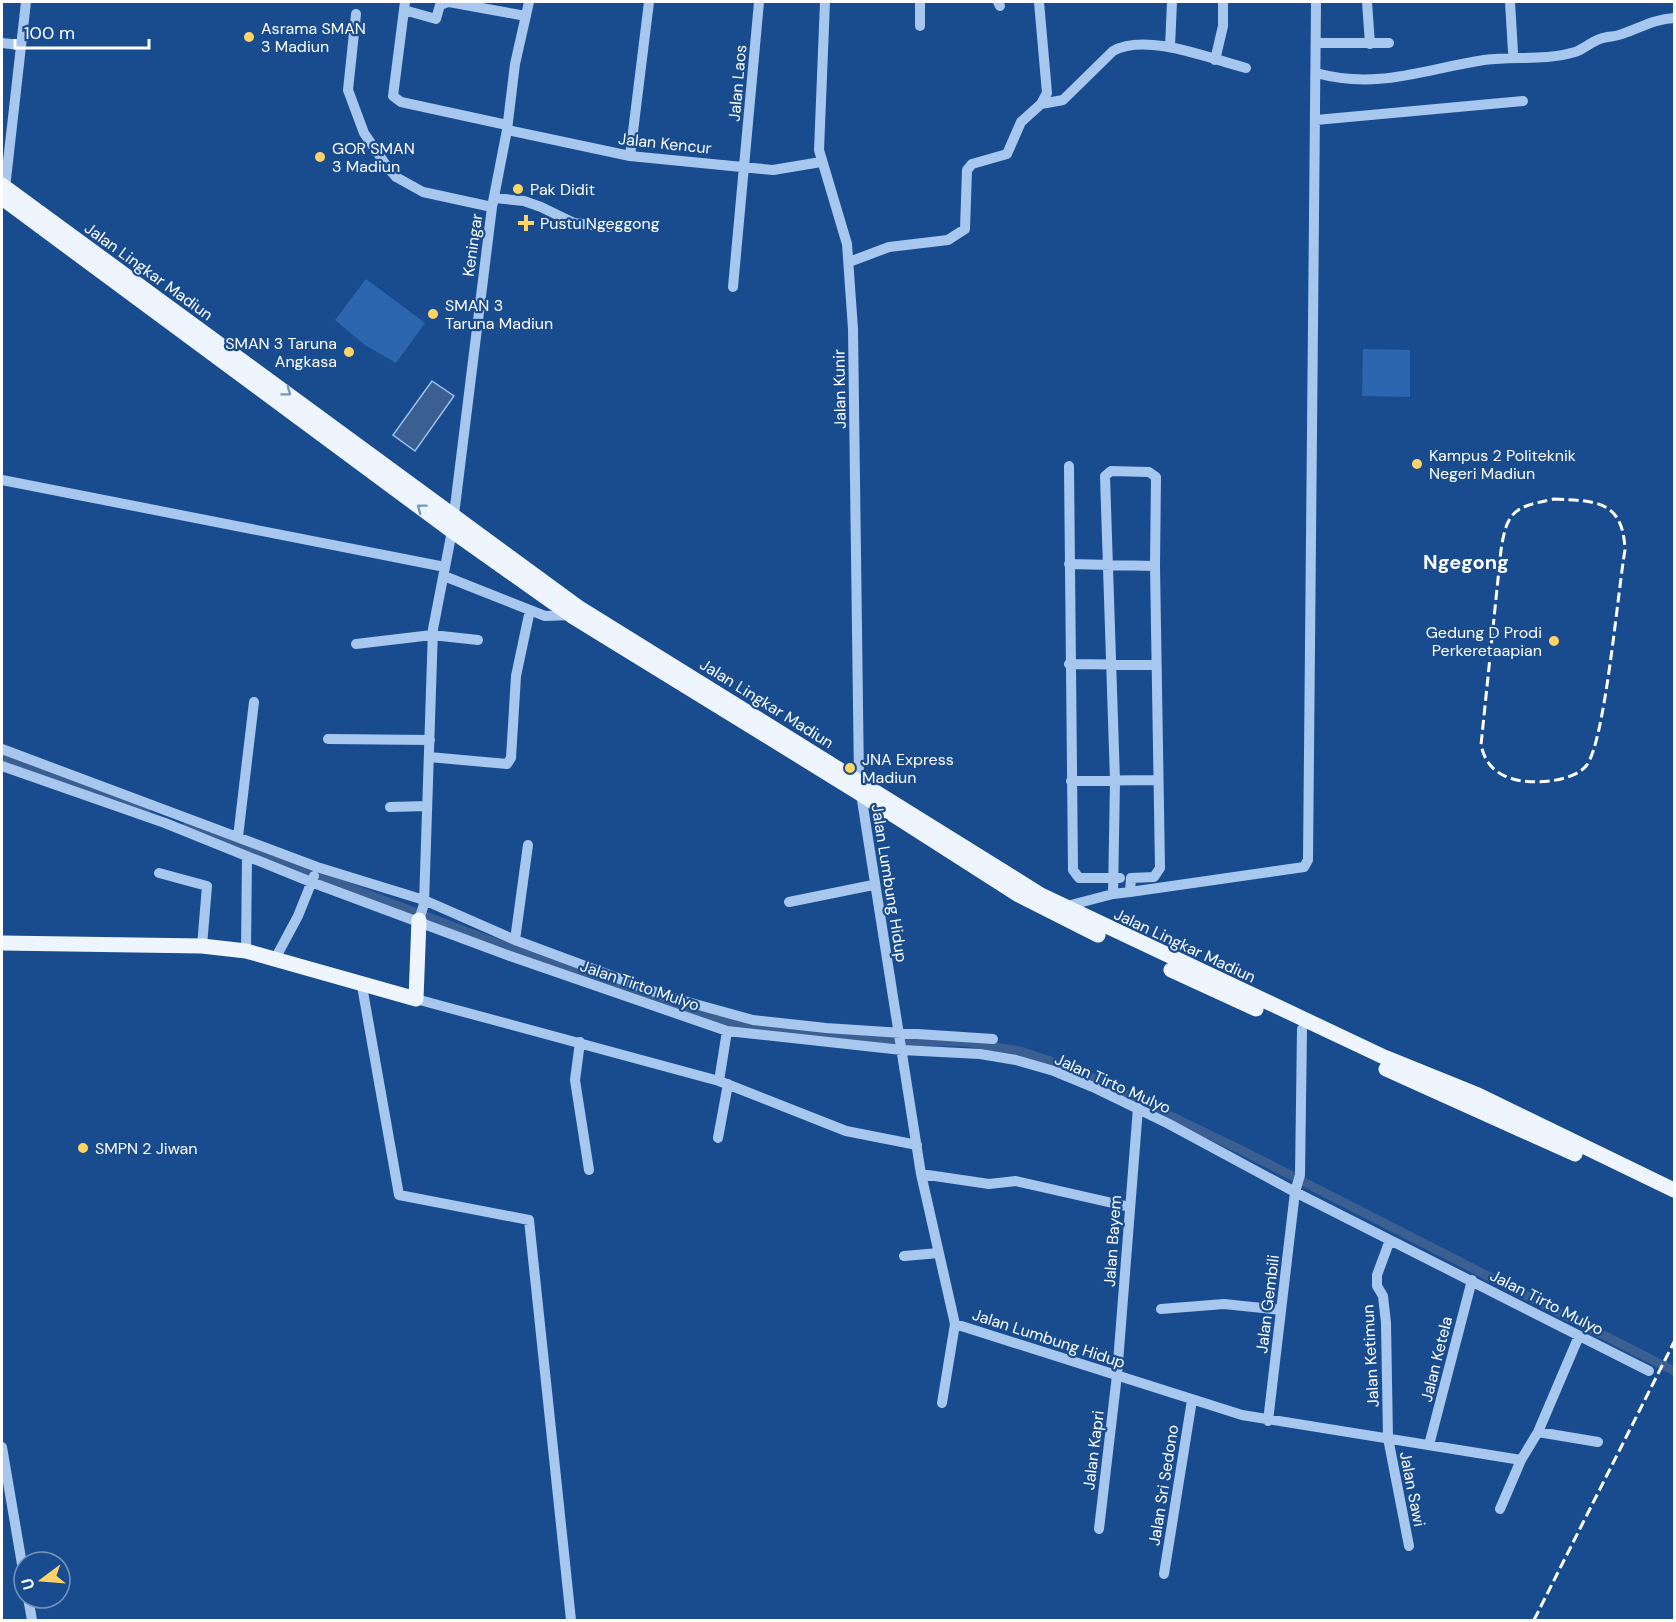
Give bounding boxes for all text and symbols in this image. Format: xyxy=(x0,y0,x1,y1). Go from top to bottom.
scale bar xyxy=(15,12,148,50)
place label: Asrama SMAN 3 Madiun xyxy=(261,18,366,57)
text: 100 m xyxy=(24,21,75,45)
marker: Asrama SMAN 3 Madiun xyxy=(242,30,256,44)
street label: Jalan Laos xyxy=(724,44,751,122)
street label: Jalan Kencur xyxy=(617,128,713,159)
place label: GOR SMAN 3 Madiun xyxy=(332,138,415,177)
marker: GOR SMAN 3 Madiun xyxy=(313,150,327,164)
place label: Pak Didit xyxy=(530,179,595,200)
marker: Pak Didit xyxy=(511,182,525,196)
street label: Keningar xyxy=(458,212,487,278)
place label: Pustu Ngeggong xyxy=(540,213,660,234)
marker: Pustu Ngeggong xyxy=(517,214,535,232)
street label: Jalan Lingkar Madiun xyxy=(80,218,217,325)
place label: SMAN 3 Taruna Madiun xyxy=(445,295,553,334)
marker: SMAN 3 Taruna Madiun xyxy=(426,307,440,321)
place label: SMAN 3 Taruna Angkasa xyxy=(225,333,337,372)
marker: SMAN 3 Taruna Angkasa xyxy=(342,345,356,359)
street label: Jalan Kunir xyxy=(828,349,851,429)
one-way arrow xyxy=(280,385,291,396)
place label: Kampus 2 Politeknik Negeri Madiun xyxy=(1429,445,1576,484)
marker: Kampus 2 Politeknik Negeri Madiun xyxy=(1410,457,1424,471)
one-way arrow xyxy=(417,505,428,516)
district label: Ngegong xyxy=(1423,549,1509,575)
place label: Gedung D Prodi Perkeretaapian xyxy=(1426,622,1542,661)
marker: Gedung D Prodi Perkeretaapian xyxy=(1547,634,1561,648)
street label: Jalan Lingkar Madiun xyxy=(696,654,838,753)
place label: JNA Express Madiun xyxy=(862,749,954,788)
marker: JNA Express Madiun xyxy=(843,761,857,775)
street label: Jalan Lumbung Hidup xyxy=(867,803,912,964)
street label: Jalan Lingkar Madiun xyxy=(1111,903,1259,988)
street label: Jalan Tirto Mulyo xyxy=(577,955,702,1016)
street label: Jalan Tirto Mulyo xyxy=(1052,1048,1174,1118)
place label: SMPN 2 Jiwan xyxy=(95,1138,197,1159)
marker: SMPN 2 Jiwan xyxy=(76,1141,90,1155)
street label: Jalan Bayem xyxy=(1099,1194,1126,1288)
street label: Jalan Gembili xyxy=(1251,1254,1284,1355)
street label: Jalan Tirto Mulyo xyxy=(1486,1265,1607,1340)
street label: Jalan Lumbung Hidup xyxy=(970,1304,1128,1373)
street label: Jalan Ketimun xyxy=(1357,1304,1384,1408)
street label: Jalan Ketela xyxy=(1416,1314,1457,1404)
street label: Jalan Kapri xyxy=(1078,1409,1109,1491)
street label: Jalan Sri Sedono xyxy=(1144,1423,1183,1547)
street label: Jalan Sawi xyxy=(1395,1450,1430,1529)
north arrow xyxy=(12,1550,72,1610)
text: U xyxy=(16,1576,40,1592)

